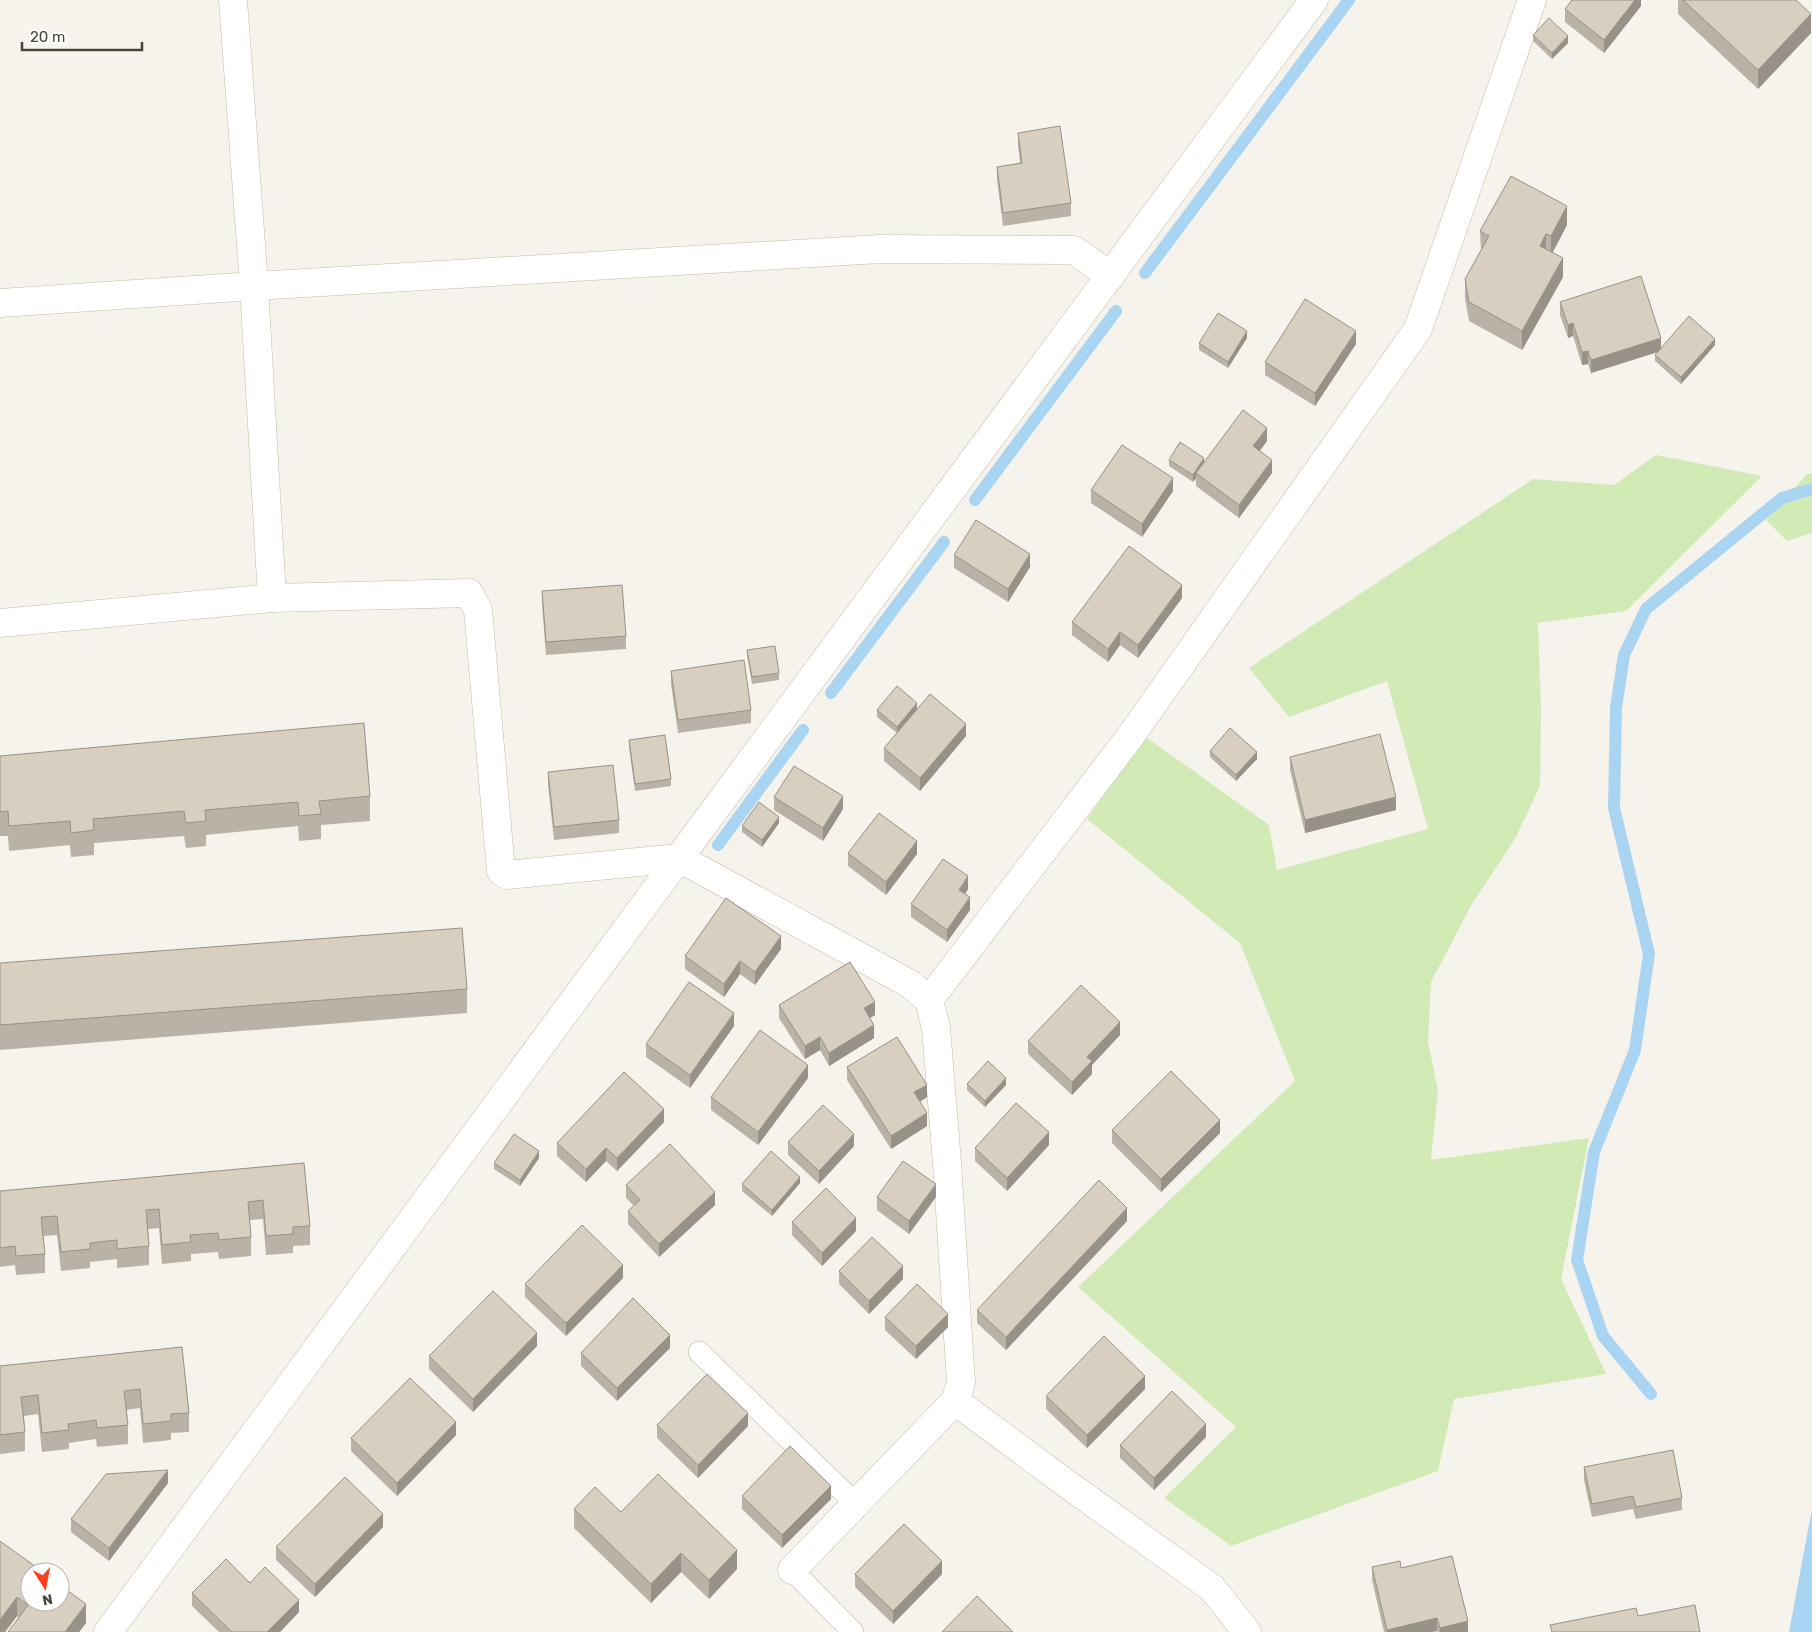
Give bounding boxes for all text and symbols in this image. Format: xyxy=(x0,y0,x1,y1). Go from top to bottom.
scale bar xyxy=(22,20,142,52)
text: 20 m xyxy=(30,28,65,46)
north arrow xyxy=(20,1562,70,1612)
text: N xyxy=(41,1590,54,1609)

